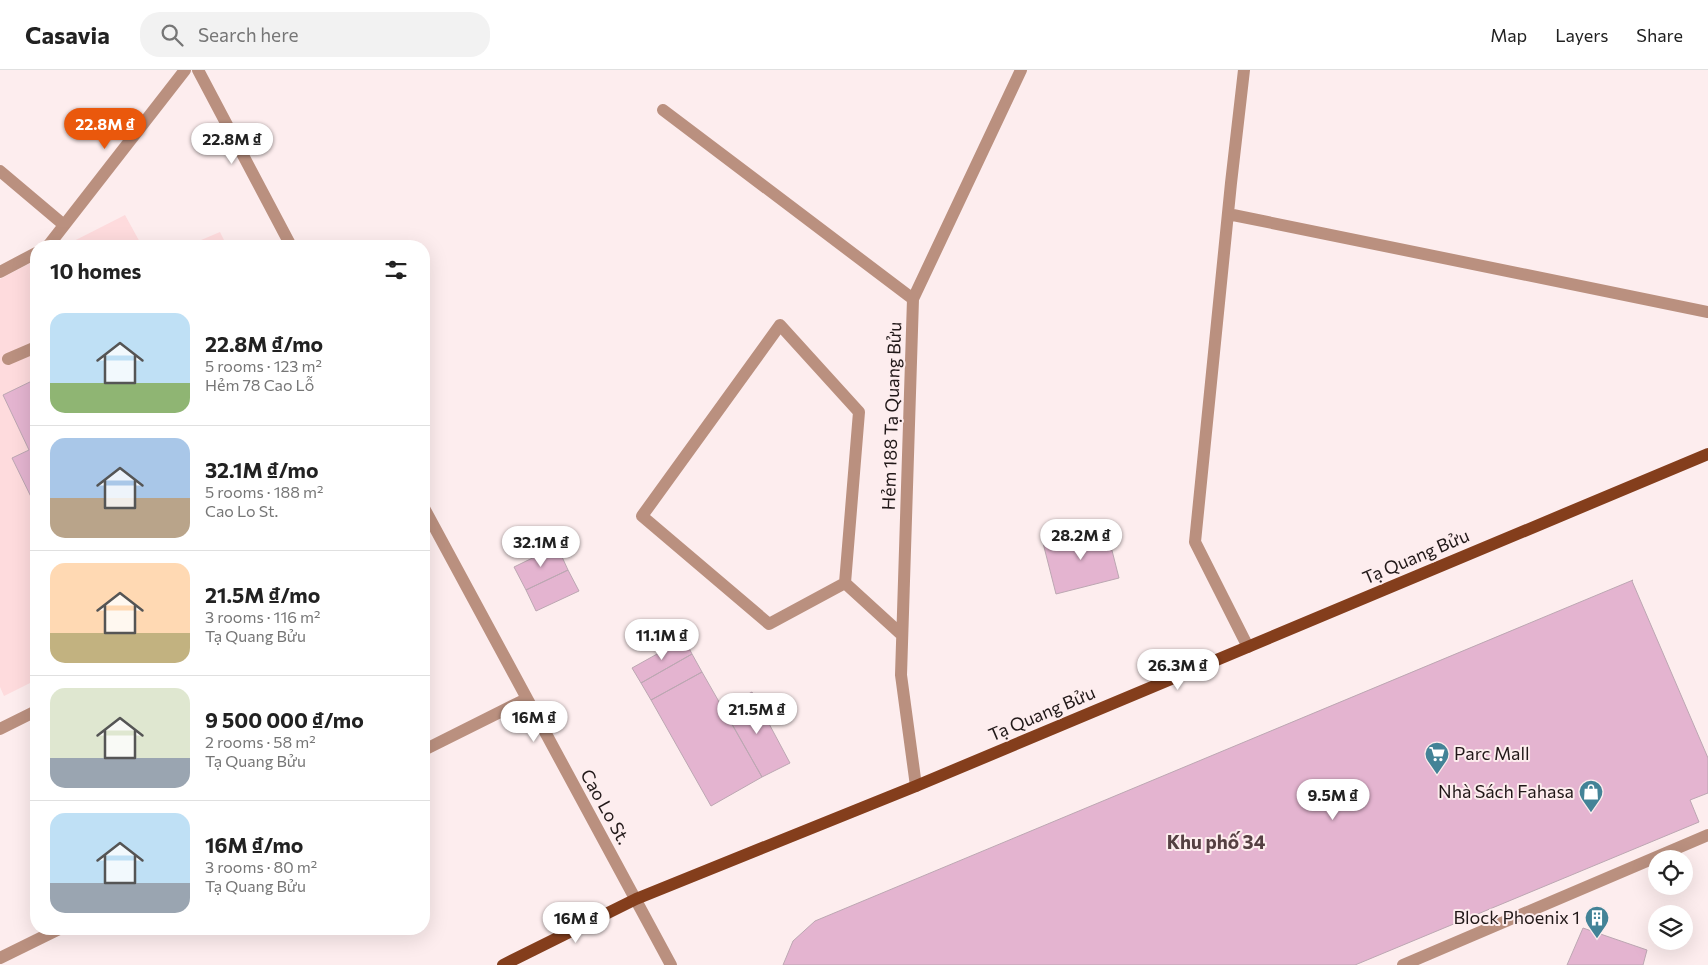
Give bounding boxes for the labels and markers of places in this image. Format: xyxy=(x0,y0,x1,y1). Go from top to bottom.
pin: 22.8M ₫ xyxy=(59,108,151,150)
pin: 22.8M ₫ xyxy=(186,122,278,165)
pin: 28.2M ₫ xyxy=(1035,518,1127,561)
pin: 32.1M ₫ xyxy=(495,526,587,568)
pin: 11.1M ₫ xyxy=(616,618,708,661)
pin: 26.3M ₫ xyxy=(1132,648,1224,691)
pin: 21.5M ₫ xyxy=(711,692,803,735)
pin: 16M ₫ xyxy=(499,700,569,743)
supermarket icon: Parc Mall xyxy=(1424,741,1450,775)
place label: Parc Mall xyxy=(1454,742,1530,764)
pin: 9.5M ₫ xyxy=(1292,778,1374,821)
shop icon: Nhà Sách Fahasa xyxy=(1578,779,1604,813)
place label: Nhà Sách Fahasa xyxy=(1438,780,1574,802)
pin: 16M ₫ xyxy=(541,902,611,944)
building icon: Block Phoenix 1 xyxy=(1584,905,1610,939)
place label: Block Phoenix 1 xyxy=(1453,906,1580,928)

